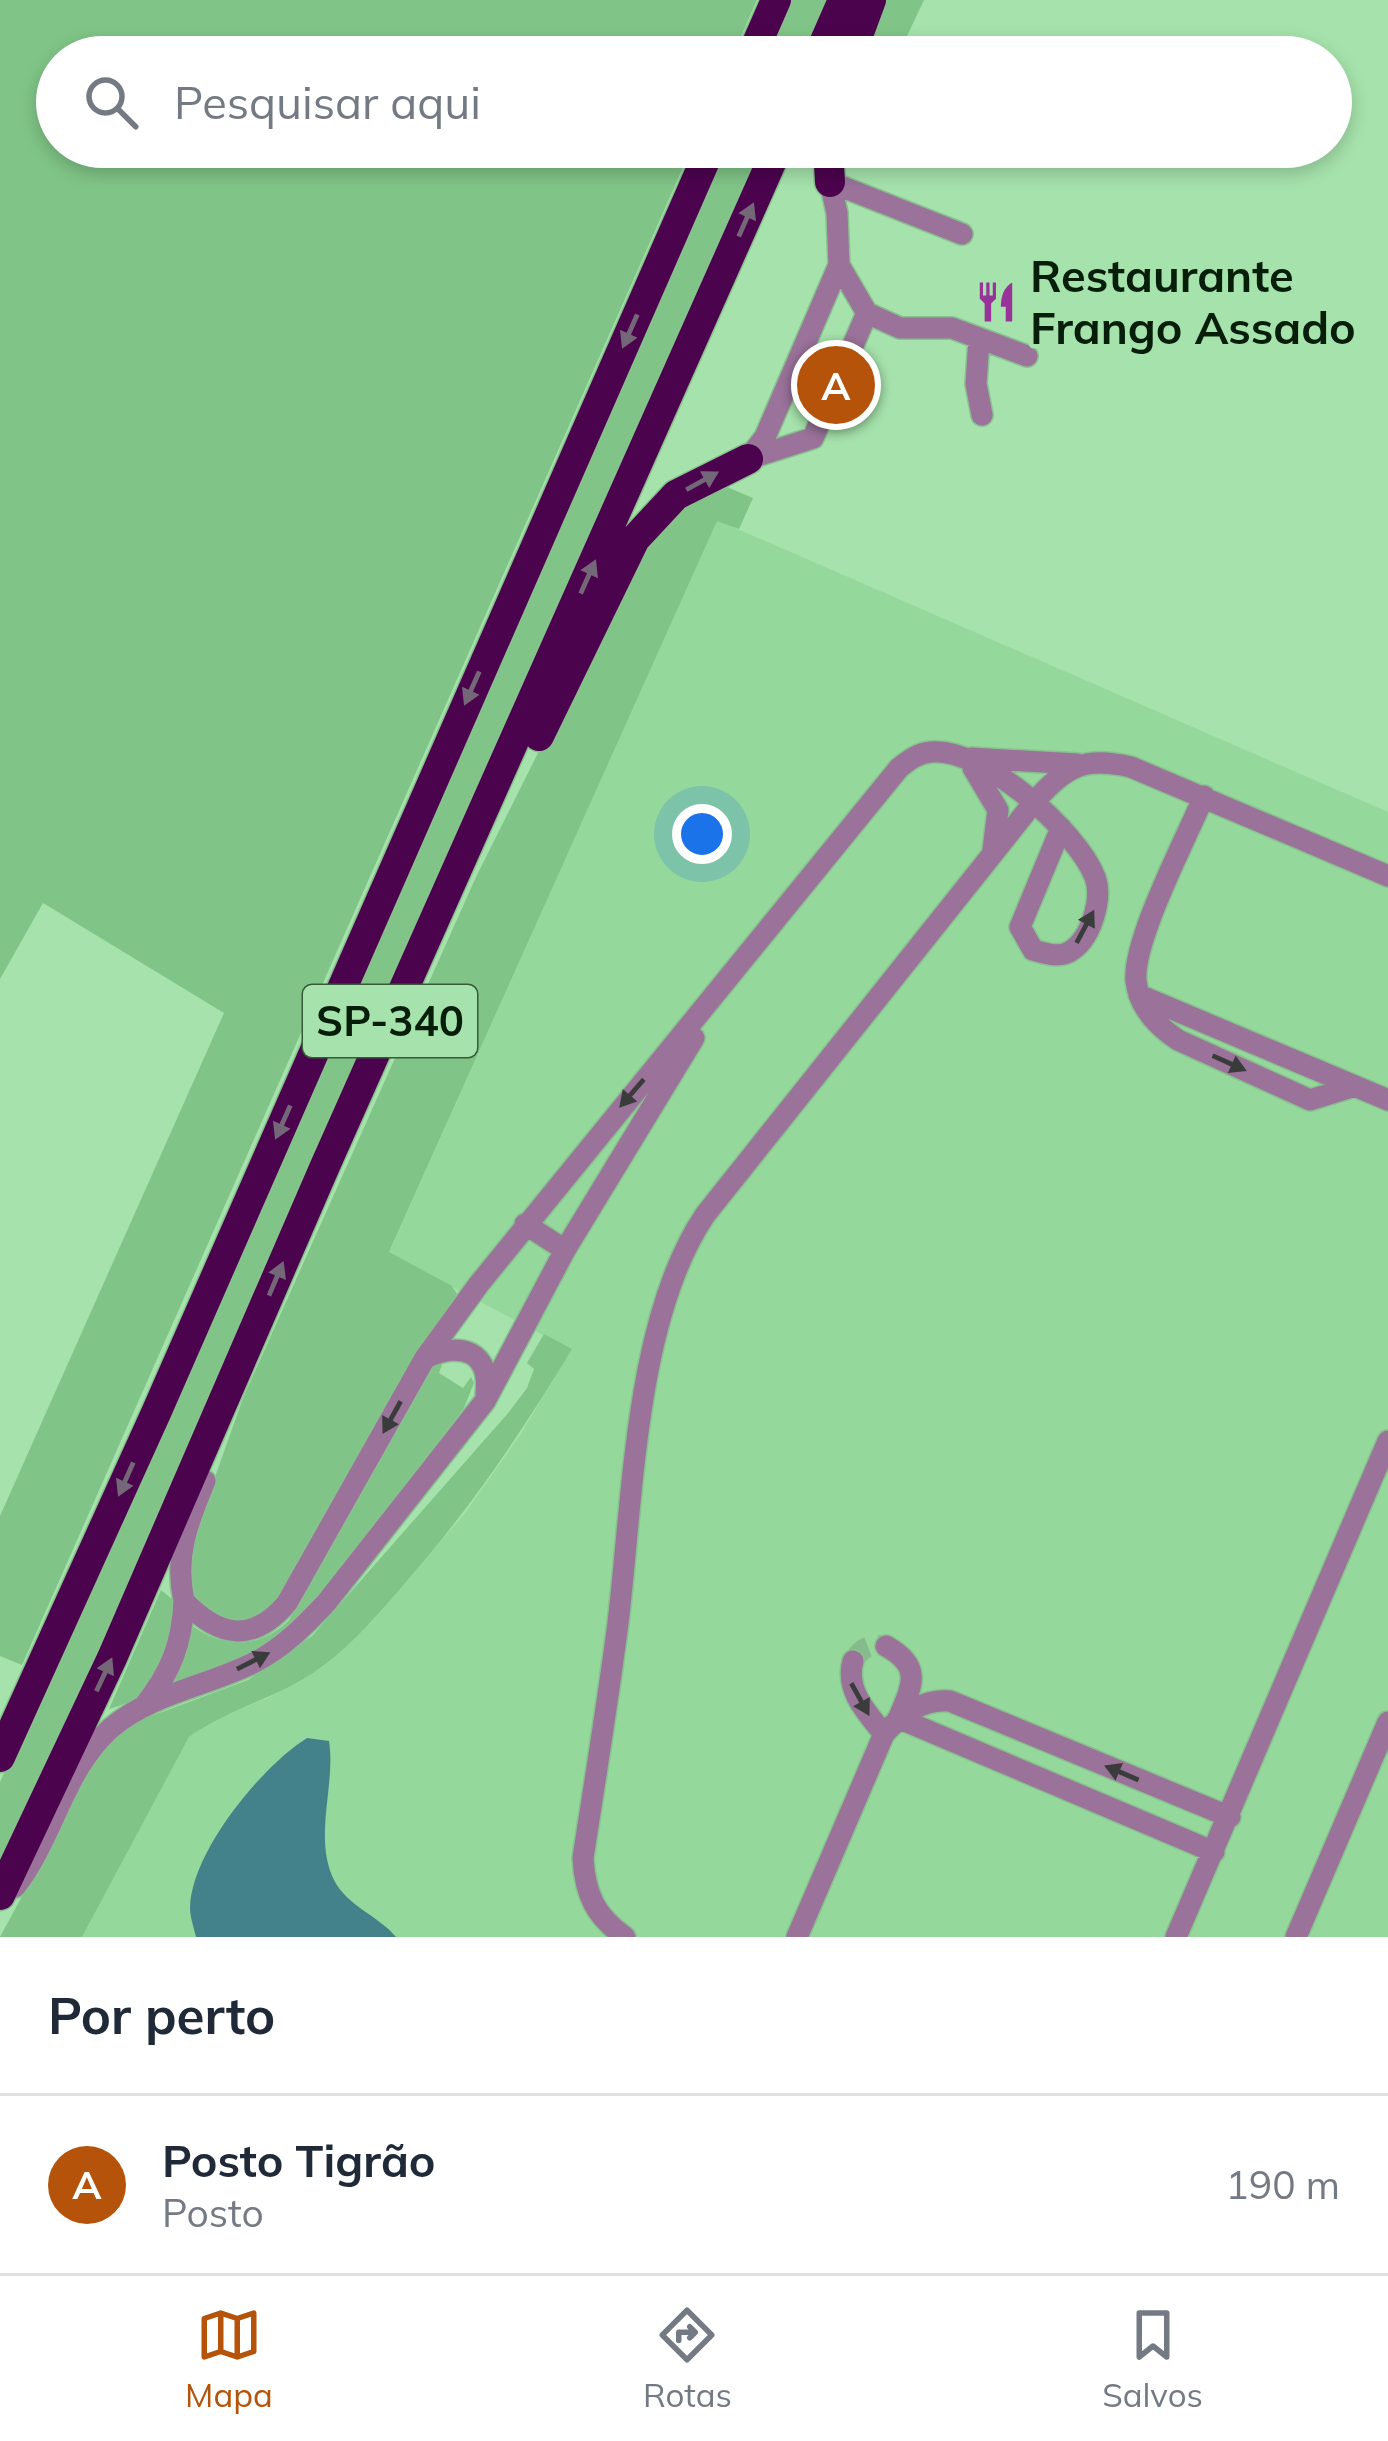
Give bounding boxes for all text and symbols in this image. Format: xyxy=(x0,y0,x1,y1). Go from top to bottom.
search box xyxy=(36,36,1352,168)
icon: search xyxy=(78,69,144,135)
text: Pesquisar aqui xyxy=(174,74,481,130)
one-way arrow xyxy=(737,203,757,238)
place label: Restaurante Frango Assado xyxy=(1030,247,1356,355)
restaurant icon: Restaurante Frango Assado xyxy=(973,279,1019,325)
one-way arrow xyxy=(619,314,639,349)
pin: A xyxy=(797,340,875,430)
one-way arrow xyxy=(685,471,718,492)
one-way arrow xyxy=(579,559,599,594)
one-way arrow xyxy=(462,670,482,705)
your location xyxy=(672,804,732,864)
one-way arrow xyxy=(1075,910,1095,945)
road number: SP-340 xyxy=(303,985,477,1057)
one-way arrow xyxy=(1212,1054,1247,1074)
one-way arrow xyxy=(619,1078,646,1108)
one-way arrow xyxy=(272,1105,292,1140)
one-way arrow xyxy=(267,1261,287,1296)
one-way arrow xyxy=(382,1399,403,1434)
one-way arrow xyxy=(116,1462,136,1497)
one-way arrow xyxy=(236,1652,271,1672)
one-way arrow xyxy=(94,1657,114,1692)
one-way arrow xyxy=(849,1682,870,1716)
one-way arrow xyxy=(1103,1763,1139,1782)
text: Por perto xyxy=(48,1983,275,2047)
text: Posto Tigrão xyxy=(162,2132,435,2188)
text: A xyxy=(72,2160,102,2209)
text: 190 m xyxy=(1225,2160,1340,2209)
text: Posto xyxy=(162,2188,264,2237)
tab: Mapa xyxy=(185,2302,273,2415)
tab: Rotas xyxy=(643,2302,732,2415)
tab: Salvos xyxy=(1102,2302,1203,2415)

